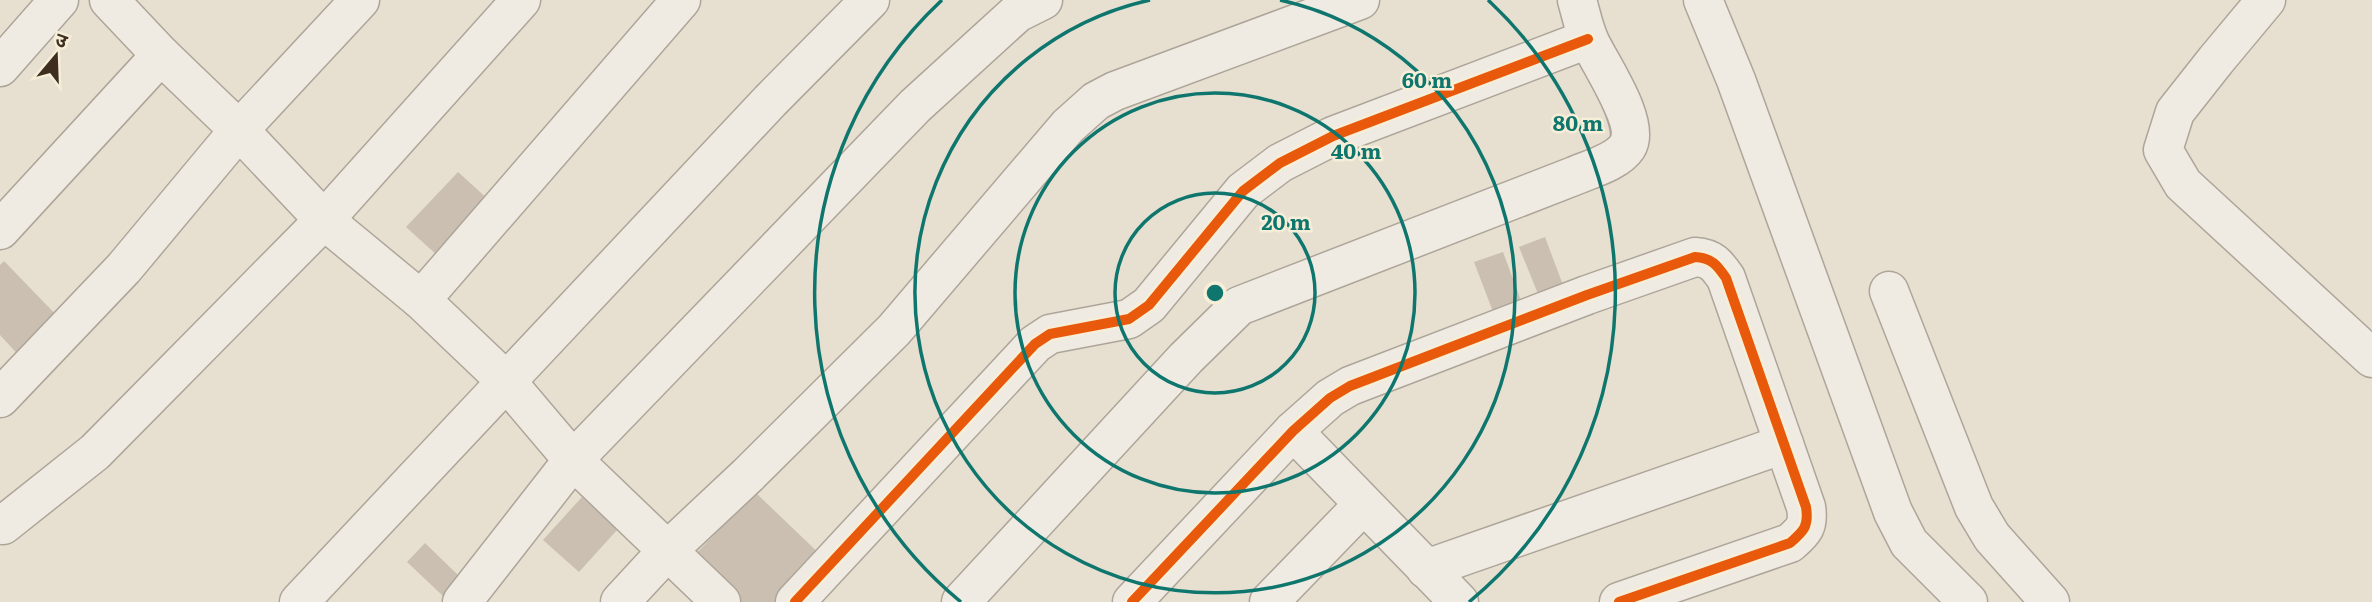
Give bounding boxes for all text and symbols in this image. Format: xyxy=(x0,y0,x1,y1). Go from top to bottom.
north arrow xyxy=(21,21,91,91)
text: उ xyxy=(52,24,73,54)
text: 60 m xyxy=(1402,63,1452,94)
text: 80 m xyxy=(1553,106,1603,137)
text: 40 m xyxy=(1331,134,1381,165)
text: 20 m xyxy=(1261,205,1311,236)
centre of rings xyxy=(1203,281,1227,305)

